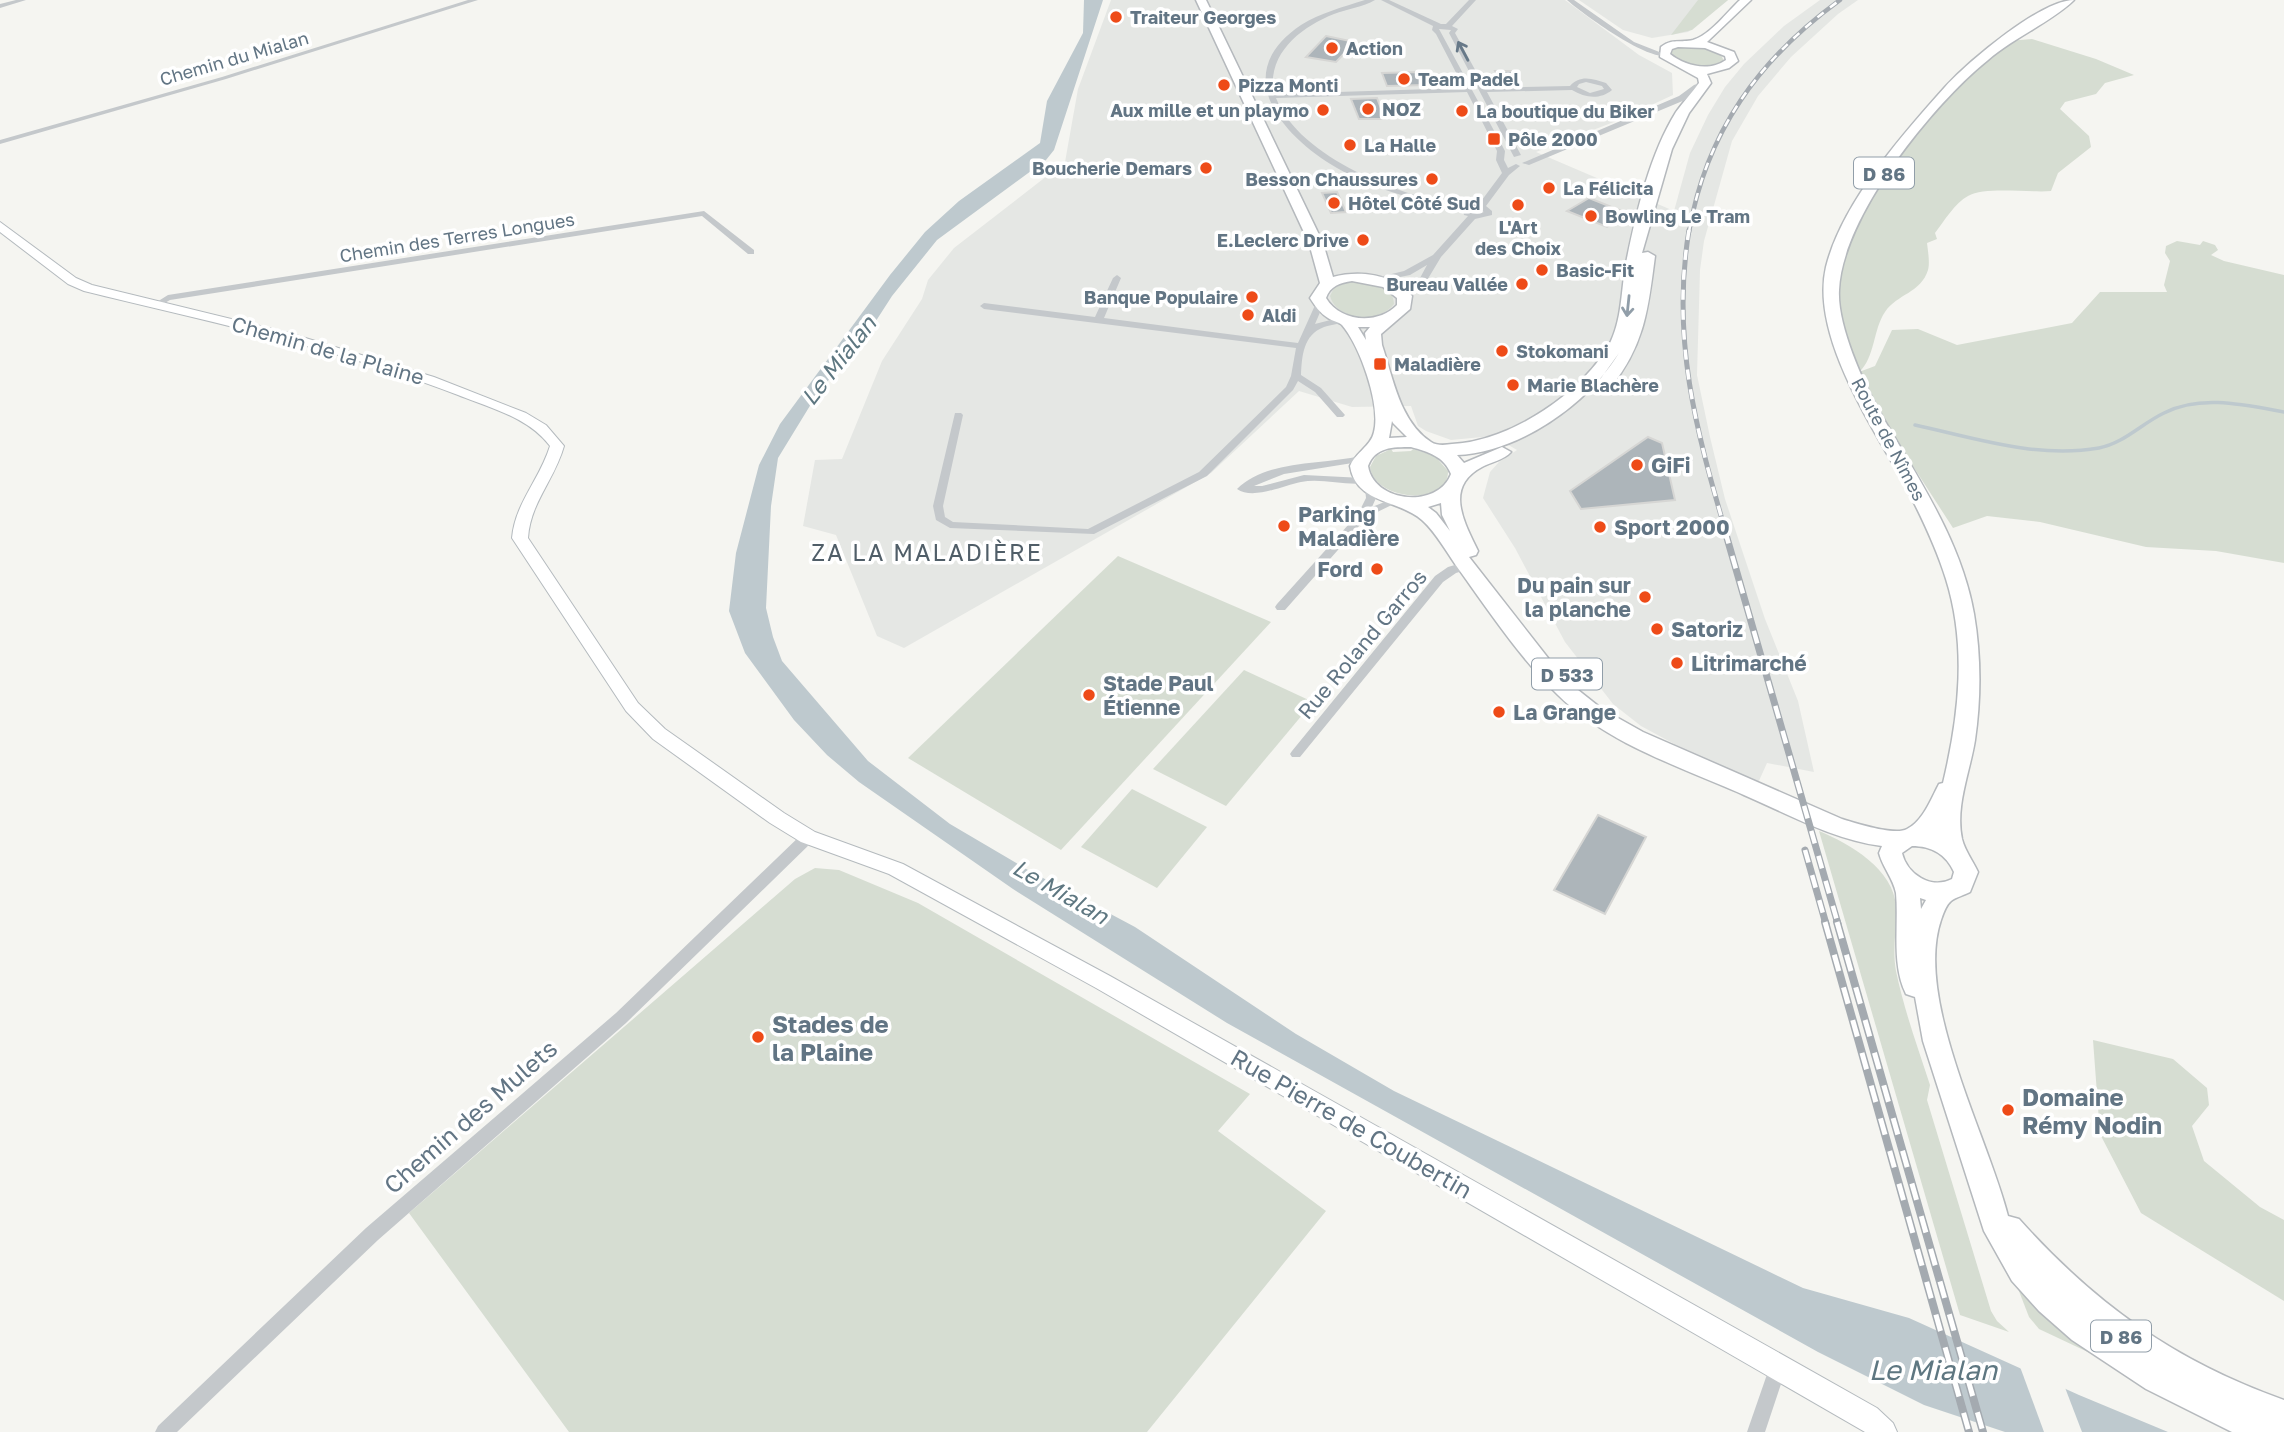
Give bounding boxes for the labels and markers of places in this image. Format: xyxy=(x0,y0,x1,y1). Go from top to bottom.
place label: Traiteur Georges xyxy=(1130,6,1276,28)
marker: Traiteur Georges xyxy=(1108,9,1124,25)
place label: Action xyxy=(1346,37,1403,59)
marker: Action xyxy=(1324,40,1340,56)
place label: Team Padel xyxy=(1418,68,1520,90)
marker: Team Padel xyxy=(1396,71,1412,87)
place label: Pizza Monti xyxy=(1238,74,1338,96)
marker: Pizza Monti xyxy=(1216,77,1232,93)
place label: NOZ xyxy=(1382,98,1421,120)
place label: Aux mille et un playmo xyxy=(1110,99,1309,121)
place label: La boutique du Biker xyxy=(1476,100,1655,122)
marker: NOZ xyxy=(1360,101,1376,117)
marker: Aux mille et un playmo xyxy=(1315,102,1331,118)
marker: La boutique du Biker xyxy=(1454,103,1470,119)
place label: Pôle 2000 xyxy=(1508,128,1598,150)
marker: Pôle 2000 xyxy=(1486,131,1502,147)
place label: La Halle xyxy=(1364,134,1436,156)
marker: La Halle xyxy=(1342,137,1358,153)
place label: Boucherie Demars xyxy=(1032,157,1192,179)
marker: Boucherie Demars xyxy=(1198,160,1214,176)
place label: Besson Chaussures xyxy=(1245,168,1418,190)
marker: Besson Chaussures xyxy=(1424,171,1440,187)
place label: La Félicita xyxy=(1563,177,1653,199)
marker: La Félicita xyxy=(1541,180,1557,196)
place label: Hôtel Côté Sud xyxy=(1348,192,1480,214)
marker: Hôtel Côté Sud xyxy=(1326,195,1342,211)
marker: L'Art des Choix xyxy=(1510,197,1526,213)
place label: Bowling Le Tram xyxy=(1605,205,1750,227)
marker: Bowling Le Tram xyxy=(1583,208,1599,224)
place label: L'Art des Choix xyxy=(1475,216,1562,259)
place label: E.Leclerc Drive xyxy=(1217,229,1349,251)
marker: E.Leclerc Drive xyxy=(1355,232,1371,248)
place label: Basic-Fit xyxy=(1556,259,1634,281)
marker: Basic-Fit xyxy=(1534,262,1550,278)
place label: Bureau Vallée xyxy=(1386,273,1508,295)
marker: Bureau Vallée xyxy=(1514,276,1530,292)
place label: Banque Populaire xyxy=(1084,286,1238,308)
marker: Banque Populaire xyxy=(1244,289,1260,305)
place label: Aldi xyxy=(1262,304,1297,326)
marker: Aldi xyxy=(1240,307,1256,323)
place label: Stokomani xyxy=(1516,340,1609,362)
marker: Stokomani xyxy=(1494,343,1510,359)
place label: Maladière xyxy=(1394,353,1481,375)
marker: Maladière xyxy=(1372,356,1388,372)
place label: Marie Blachère xyxy=(1527,374,1659,396)
marker: Marie Blachère xyxy=(1505,377,1521,393)
place label: GiFi xyxy=(1651,452,1690,478)
marker: GiFi xyxy=(1629,457,1645,473)
place label: Parking Maladière xyxy=(1298,501,1399,551)
place label: Sport 2000 xyxy=(1614,514,1730,540)
marker: Parking Maladière xyxy=(1276,518,1292,534)
marker: Sport 2000 xyxy=(1592,519,1608,535)
place label: Ford xyxy=(1317,556,1363,582)
marker: Ford xyxy=(1369,561,1385,577)
place label: Du pain sur la planche xyxy=(1517,572,1631,622)
marker: Du pain sur la planche xyxy=(1637,589,1653,605)
place label: Satoriz xyxy=(1671,616,1743,642)
marker: Satoriz xyxy=(1649,621,1665,637)
place label: Litrimarché xyxy=(1691,650,1807,676)
marker: Litrimarché xyxy=(1669,655,1685,671)
place label: Stade Paul Étienne xyxy=(1103,670,1213,720)
marker: Stade Paul Étienne xyxy=(1081,687,1097,703)
place label: La Grange xyxy=(1513,699,1616,725)
marker: La Grange xyxy=(1491,704,1507,720)
place label: Stades de la Plaine xyxy=(772,1009,889,1066)
marker: Stades de la Plaine xyxy=(750,1029,766,1045)
place label: Domaine Rémy Nodin xyxy=(2022,1082,2162,1139)
marker: Domaine Rémy Nodin xyxy=(2000,1102,2016,1118)

